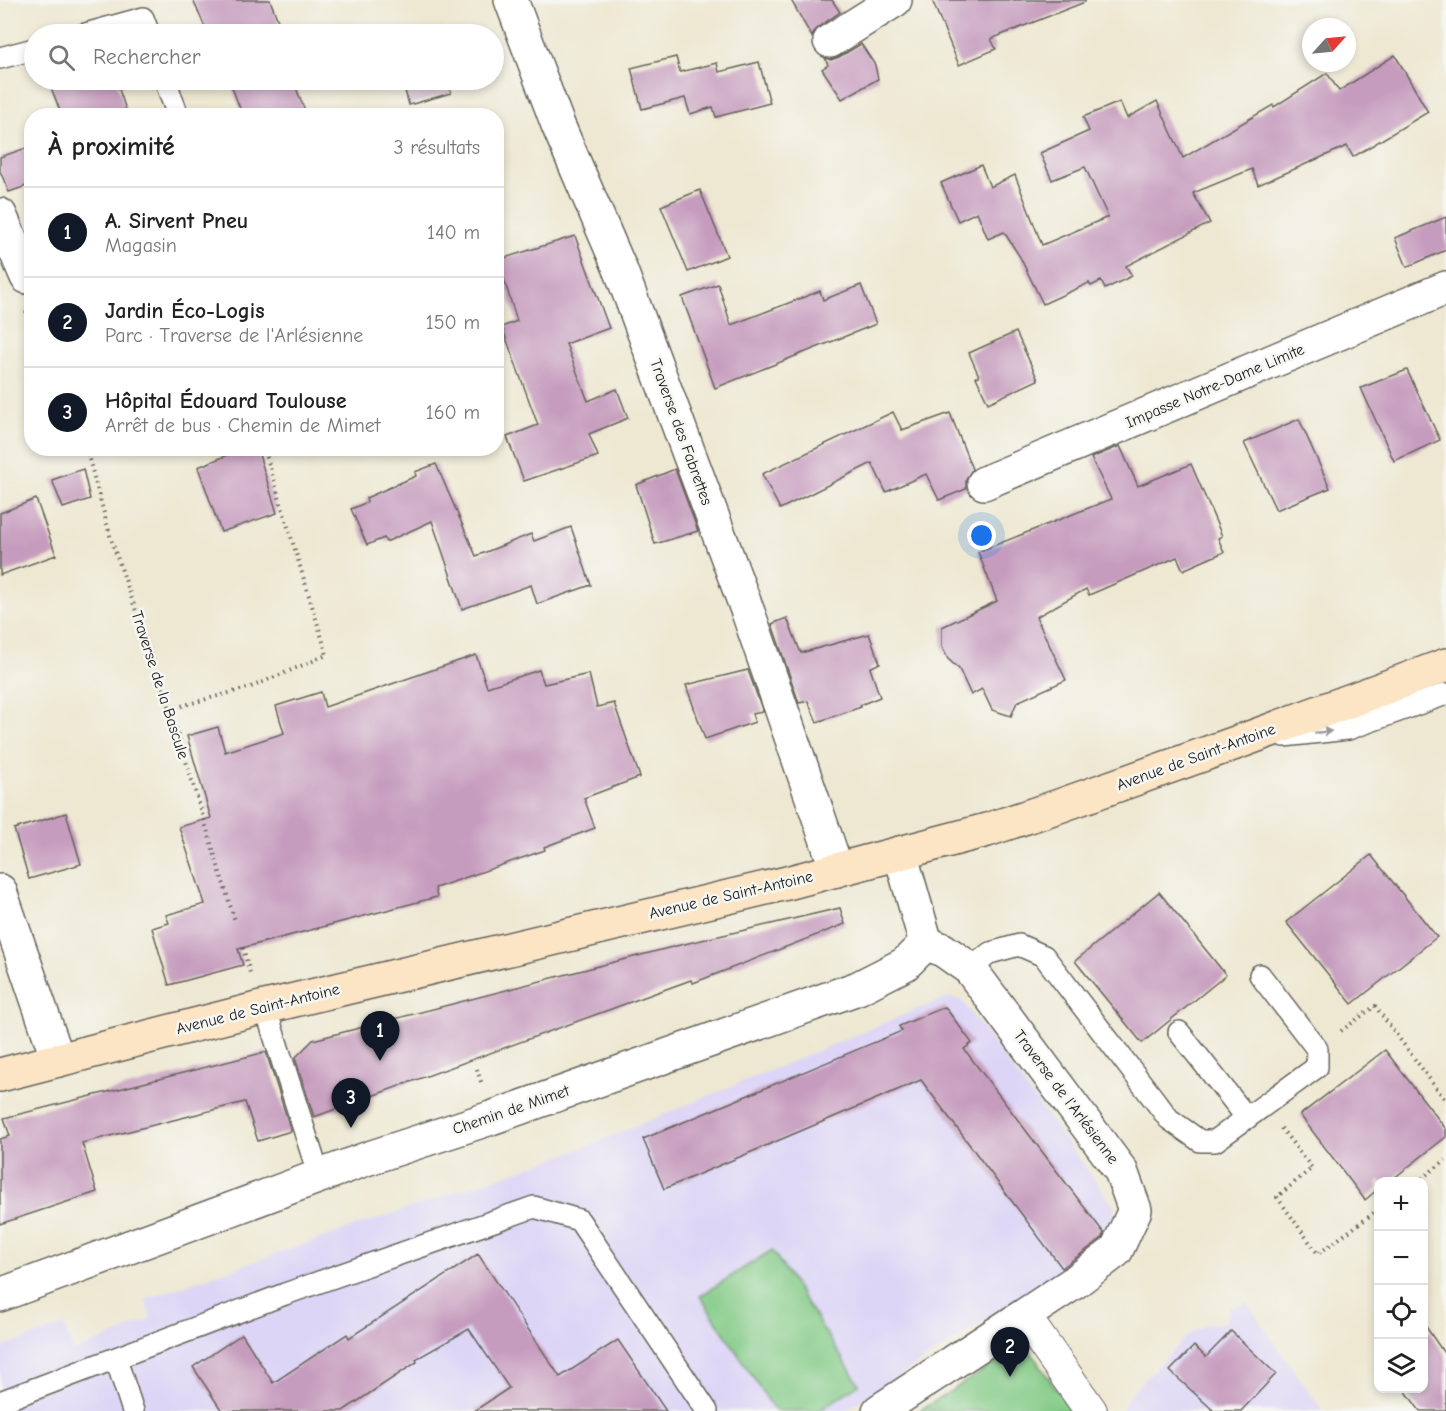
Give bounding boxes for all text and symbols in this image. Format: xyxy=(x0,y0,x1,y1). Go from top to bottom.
north arrow xyxy=(1302,18,1356,72)
search box xyxy=(24,24,504,90)
icon: search xyxy=(45,41,78,74)
text: Rechercher xyxy=(93,44,201,70)
text: À proximité xyxy=(48,132,175,162)
text: 3 résultats xyxy=(393,136,480,159)
text: A. Sirvent Pneu xyxy=(105,208,248,234)
text: 1 xyxy=(64,221,71,244)
text: 140 m xyxy=(427,221,480,244)
text: Magasin xyxy=(105,234,177,257)
text: Jardin Éco-Logis xyxy=(105,298,265,324)
text: 2 xyxy=(63,311,72,334)
text: 150 m xyxy=(426,311,480,334)
text: Parc · Traverse de l'Arlésienne xyxy=(105,324,363,347)
street label: Impasse Notre-Dame Limite xyxy=(1123,340,1307,432)
street label: Traverse des Fabrettes xyxy=(646,356,716,508)
text: Hôpital Édouard Toulouse xyxy=(105,388,346,414)
text: 3 xyxy=(63,401,72,424)
text: 160 m xyxy=(426,401,480,424)
text: Arrêt de bus · Chemin de Mimet xyxy=(105,414,380,437)
your location xyxy=(967,521,996,550)
street label: Traverse de la Bascule xyxy=(128,609,192,761)
street label: Avenue de Saint-Antoine xyxy=(1114,720,1278,794)
one-way arrow xyxy=(1314,727,1333,737)
street label: Avenue de Saint-Antoine xyxy=(647,867,815,923)
street label: Avenue de Saint-Antoine xyxy=(174,980,342,1038)
pin: 1 xyxy=(360,1012,400,1061)
street label: Traverse de l'Arlésienne xyxy=(1010,1026,1122,1168)
pin: 3 xyxy=(332,1078,370,1128)
street label: Chemin de Mimet xyxy=(450,1081,572,1138)
map controls xyxy=(1374,1177,1428,1393)
button: + xyxy=(1374,1177,1428,1231)
button: − xyxy=(1374,1231,1428,1285)
button: locate xyxy=(1374,1285,1428,1339)
pin: 2 xyxy=(990,1328,1030,1377)
button: layers xyxy=(1374,1339,1428,1393)

